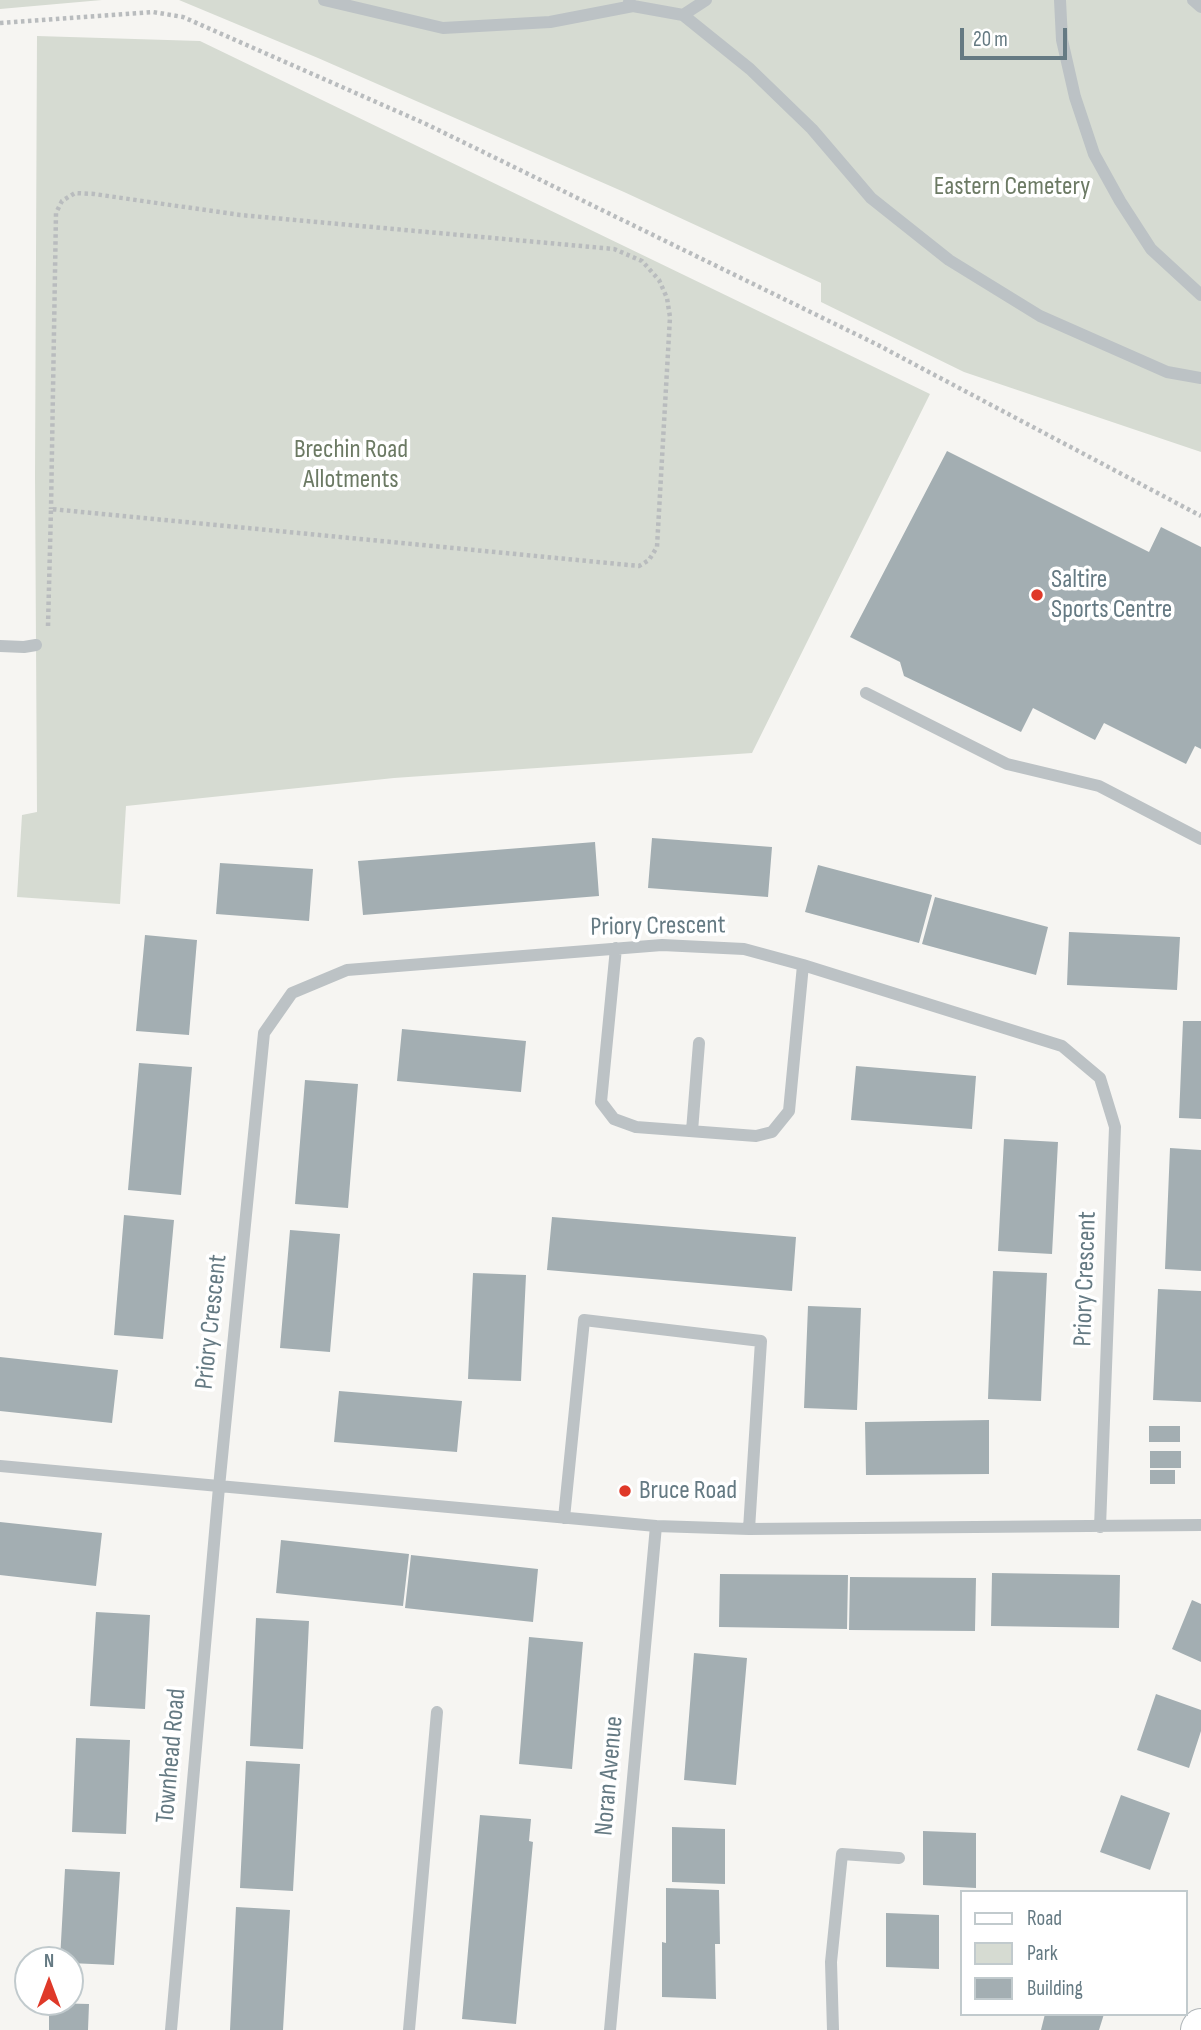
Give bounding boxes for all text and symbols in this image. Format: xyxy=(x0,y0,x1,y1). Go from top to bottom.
scale bar xyxy=(963,14,1070,58)
text: 20 m xyxy=(973,27,1008,52)
park label: Eastern Cemetery xyxy=(934,171,1090,203)
park label: Brechin Road Allotments xyxy=(294,434,408,496)
place label: Saltire Sports Centre xyxy=(1051,564,1172,626)
marker: Saltire Sports Centre xyxy=(1029,587,1045,603)
street label: Priory Crescent xyxy=(590,910,726,944)
street label: Priory Crescent xyxy=(1068,1211,1104,1347)
street label: Priory Crescent xyxy=(189,1253,235,1391)
place label: Bruce Road xyxy=(639,1475,737,1507)
marker: Bruce Road xyxy=(617,1483,633,1499)
street label: Townhead Road xyxy=(151,1687,193,1825)
street label: Noran Avenue xyxy=(589,1715,631,1837)
legend xyxy=(960,1890,1187,2016)
text: Road xyxy=(1027,1906,1062,1931)
text: Park xyxy=(1027,1941,1058,1966)
north arrow xyxy=(14,1946,84,2016)
text: N xyxy=(44,1950,54,1973)
text: Building xyxy=(1027,1976,1083,2001)

